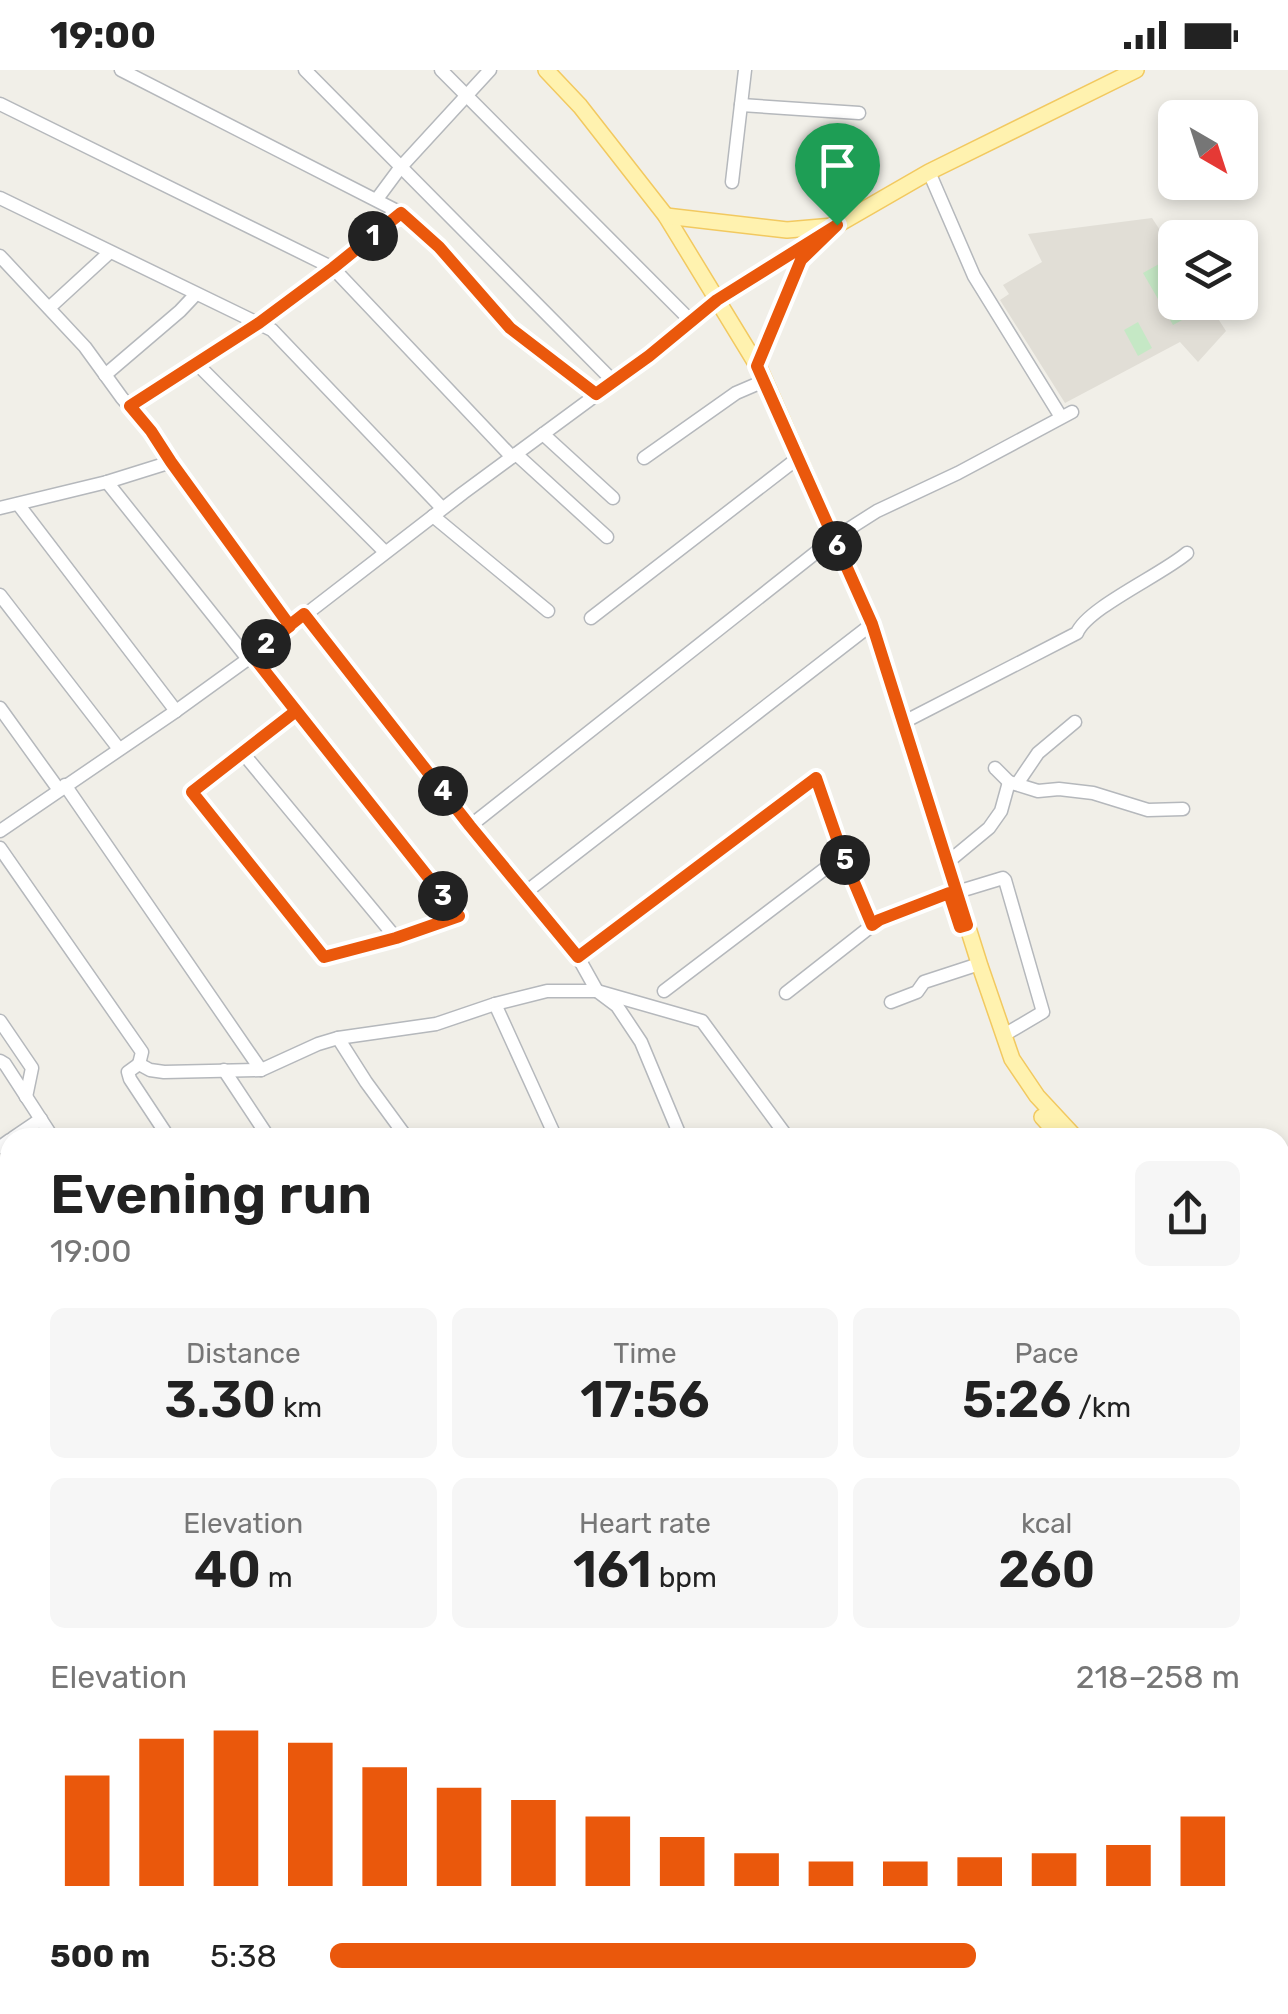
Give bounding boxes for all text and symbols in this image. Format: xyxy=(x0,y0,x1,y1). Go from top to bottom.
text: 19:00 xyxy=(50,12,156,58)
north arrow xyxy=(1158,100,1258,200)
map controls xyxy=(1158,100,1258,320)
pin xyxy=(795,123,880,226)
icon: arrive xyxy=(810,138,865,193)
pin: 1 xyxy=(348,211,398,261)
text: 1 xyxy=(366,219,380,252)
button: layers xyxy=(1158,220,1258,320)
pin: 6 xyxy=(812,521,862,571)
text: 6 xyxy=(828,529,846,562)
pin: 2 xyxy=(241,619,291,669)
text: 2 xyxy=(257,627,275,660)
pin: 4 xyxy=(418,766,468,816)
text: 4 xyxy=(433,774,453,807)
pin: 5 xyxy=(820,835,870,885)
text: 5 xyxy=(836,843,854,876)
pin: 3 xyxy=(418,871,468,921)
text: 3 xyxy=(434,879,452,912)
button: share xyxy=(1135,1161,1240,1266)
text: Evening run xyxy=(50,1162,372,1227)
text: 19:00 xyxy=(50,1232,132,1270)
text: Distance xyxy=(186,1337,301,1370)
text: Time xyxy=(613,1337,677,1370)
text: Pace xyxy=(1015,1337,1079,1370)
text: 3.30 xyxy=(164,1370,276,1430)
text: 17:56 xyxy=(580,1370,710,1430)
text: 5:26 xyxy=(962,1370,1071,1430)
text: km xyxy=(276,1391,322,1424)
text: /km xyxy=(1071,1391,1131,1424)
text: Elevation xyxy=(183,1507,303,1540)
text: Heart rate xyxy=(579,1507,711,1540)
text: kcal xyxy=(1021,1507,1072,1540)
text: 40 xyxy=(194,1540,261,1600)
text: 161 xyxy=(573,1540,652,1600)
text: 260 xyxy=(998,1540,1095,1600)
text: m xyxy=(261,1561,293,1594)
text: bpm xyxy=(652,1561,717,1594)
text: Elevation xyxy=(50,1658,187,1696)
text: 218–258 m xyxy=(1076,1658,1240,1696)
text: 500 m xyxy=(50,1937,150,1975)
text: 5:38 xyxy=(210,1937,277,1975)

